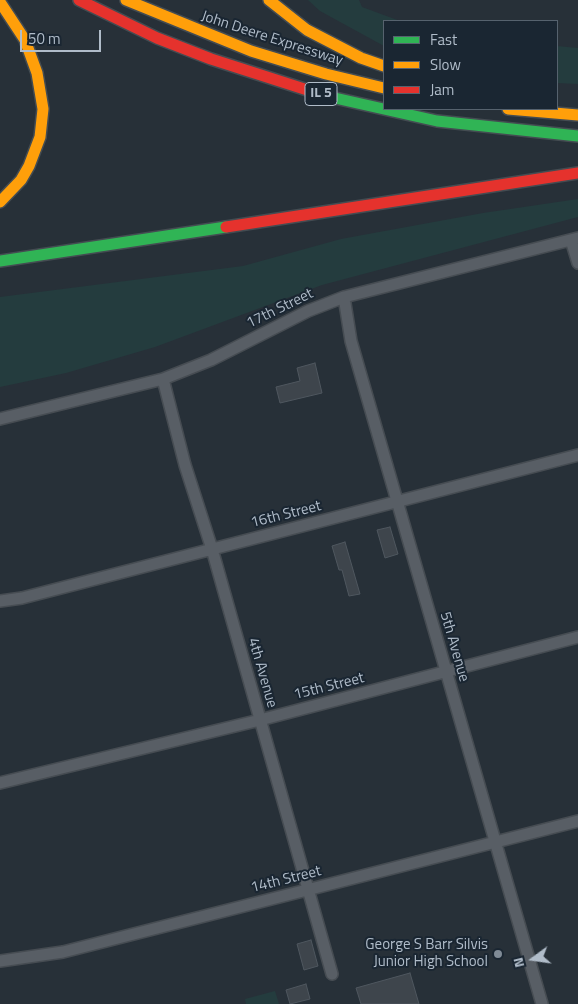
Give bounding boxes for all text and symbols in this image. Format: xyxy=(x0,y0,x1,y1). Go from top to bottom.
street label: John Deere Expressway xyxy=(199,8,345,70)
scale bar xyxy=(22,20,104,52)
legend xyxy=(383,20,558,110)
text: 50 m xyxy=(28,27,61,50)
text: Fast xyxy=(430,28,457,51)
text: Slow xyxy=(430,53,461,76)
text: Jam xyxy=(430,78,454,101)
road number: IL 5 xyxy=(305,82,337,106)
street label: 17th Street xyxy=(244,285,316,333)
street label: 16th Street xyxy=(249,498,323,532)
street label: 5th Avenue xyxy=(435,610,473,684)
street label: 4th Avenue xyxy=(243,636,281,710)
street label: 15th Street xyxy=(292,670,366,704)
street label: 14th Street xyxy=(249,863,323,897)
north arrow xyxy=(508,934,558,984)
place label: George S Barr Silvis Junior High School xyxy=(365,936,488,971)
marker: George S Barr Silvis Junior High School xyxy=(492,948,504,960)
text: N xyxy=(507,956,529,970)

